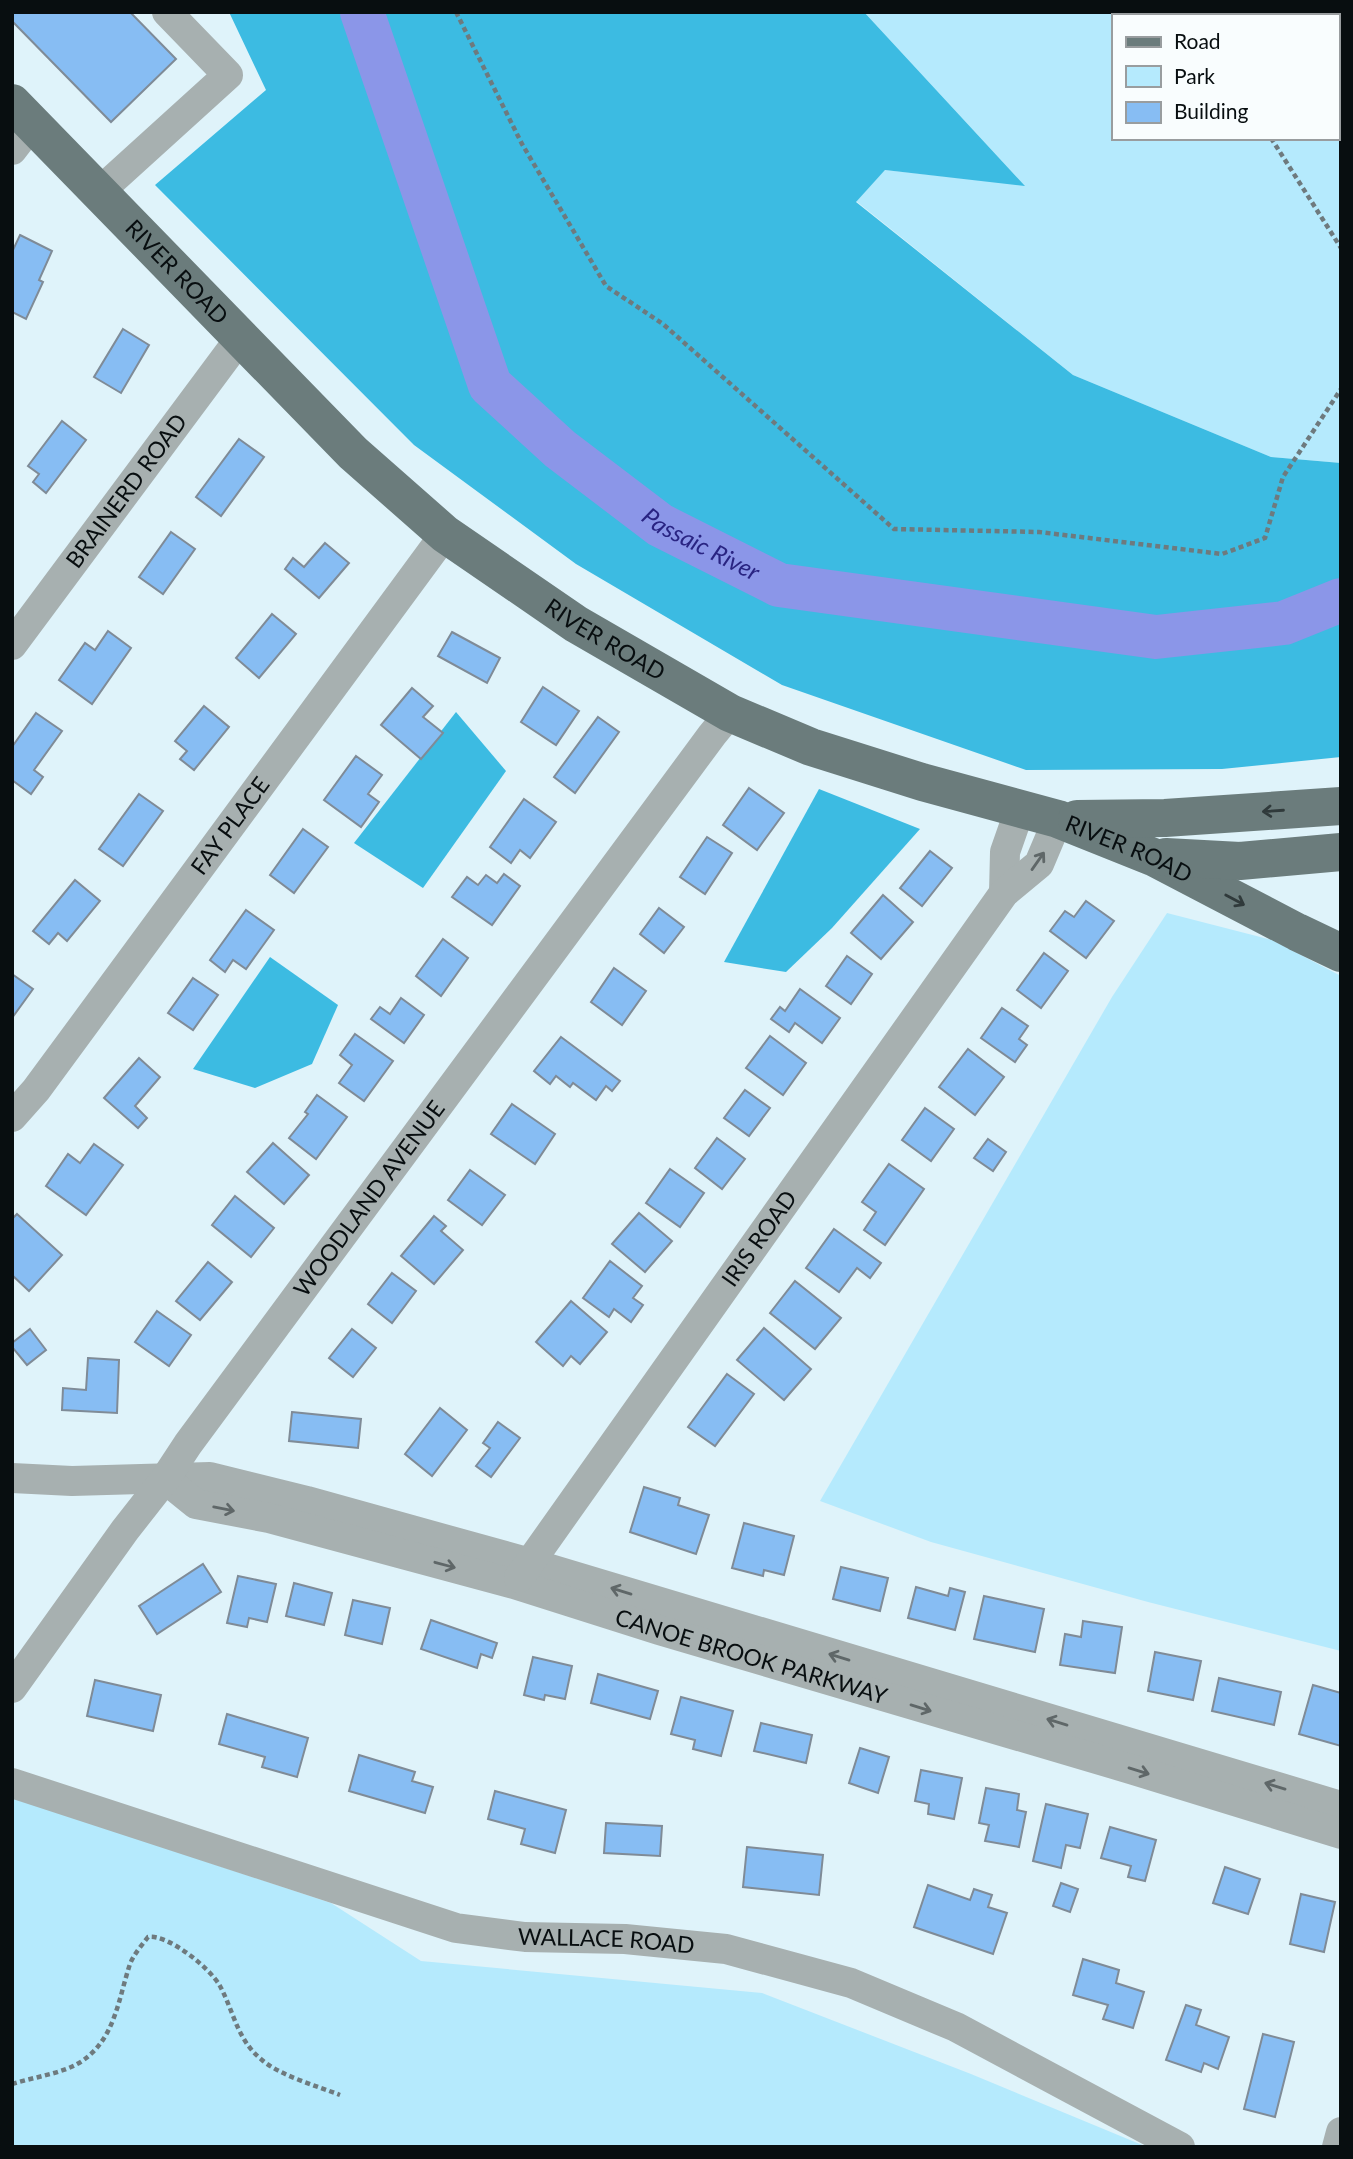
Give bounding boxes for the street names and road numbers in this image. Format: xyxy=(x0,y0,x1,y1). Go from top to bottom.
street label: RIVER ROAD xyxy=(120,213,235,330)
street label: BRAINERD ROAD xyxy=(59,408,192,573)
street label: RIVER ROAD xyxy=(540,592,671,686)
street label: FAY PLACE xyxy=(184,771,275,880)
street label: RIVER ROAD xyxy=(1062,808,1197,888)
street label: WOODLAND AVENUE xyxy=(287,1095,450,1302)
street label: IRIS ROAD xyxy=(715,1185,802,1291)
street label: CANOE BROOK PARKWAY xyxy=(612,1602,891,1710)
street label: WALLACE ROAD xyxy=(518,1922,696,1959)

